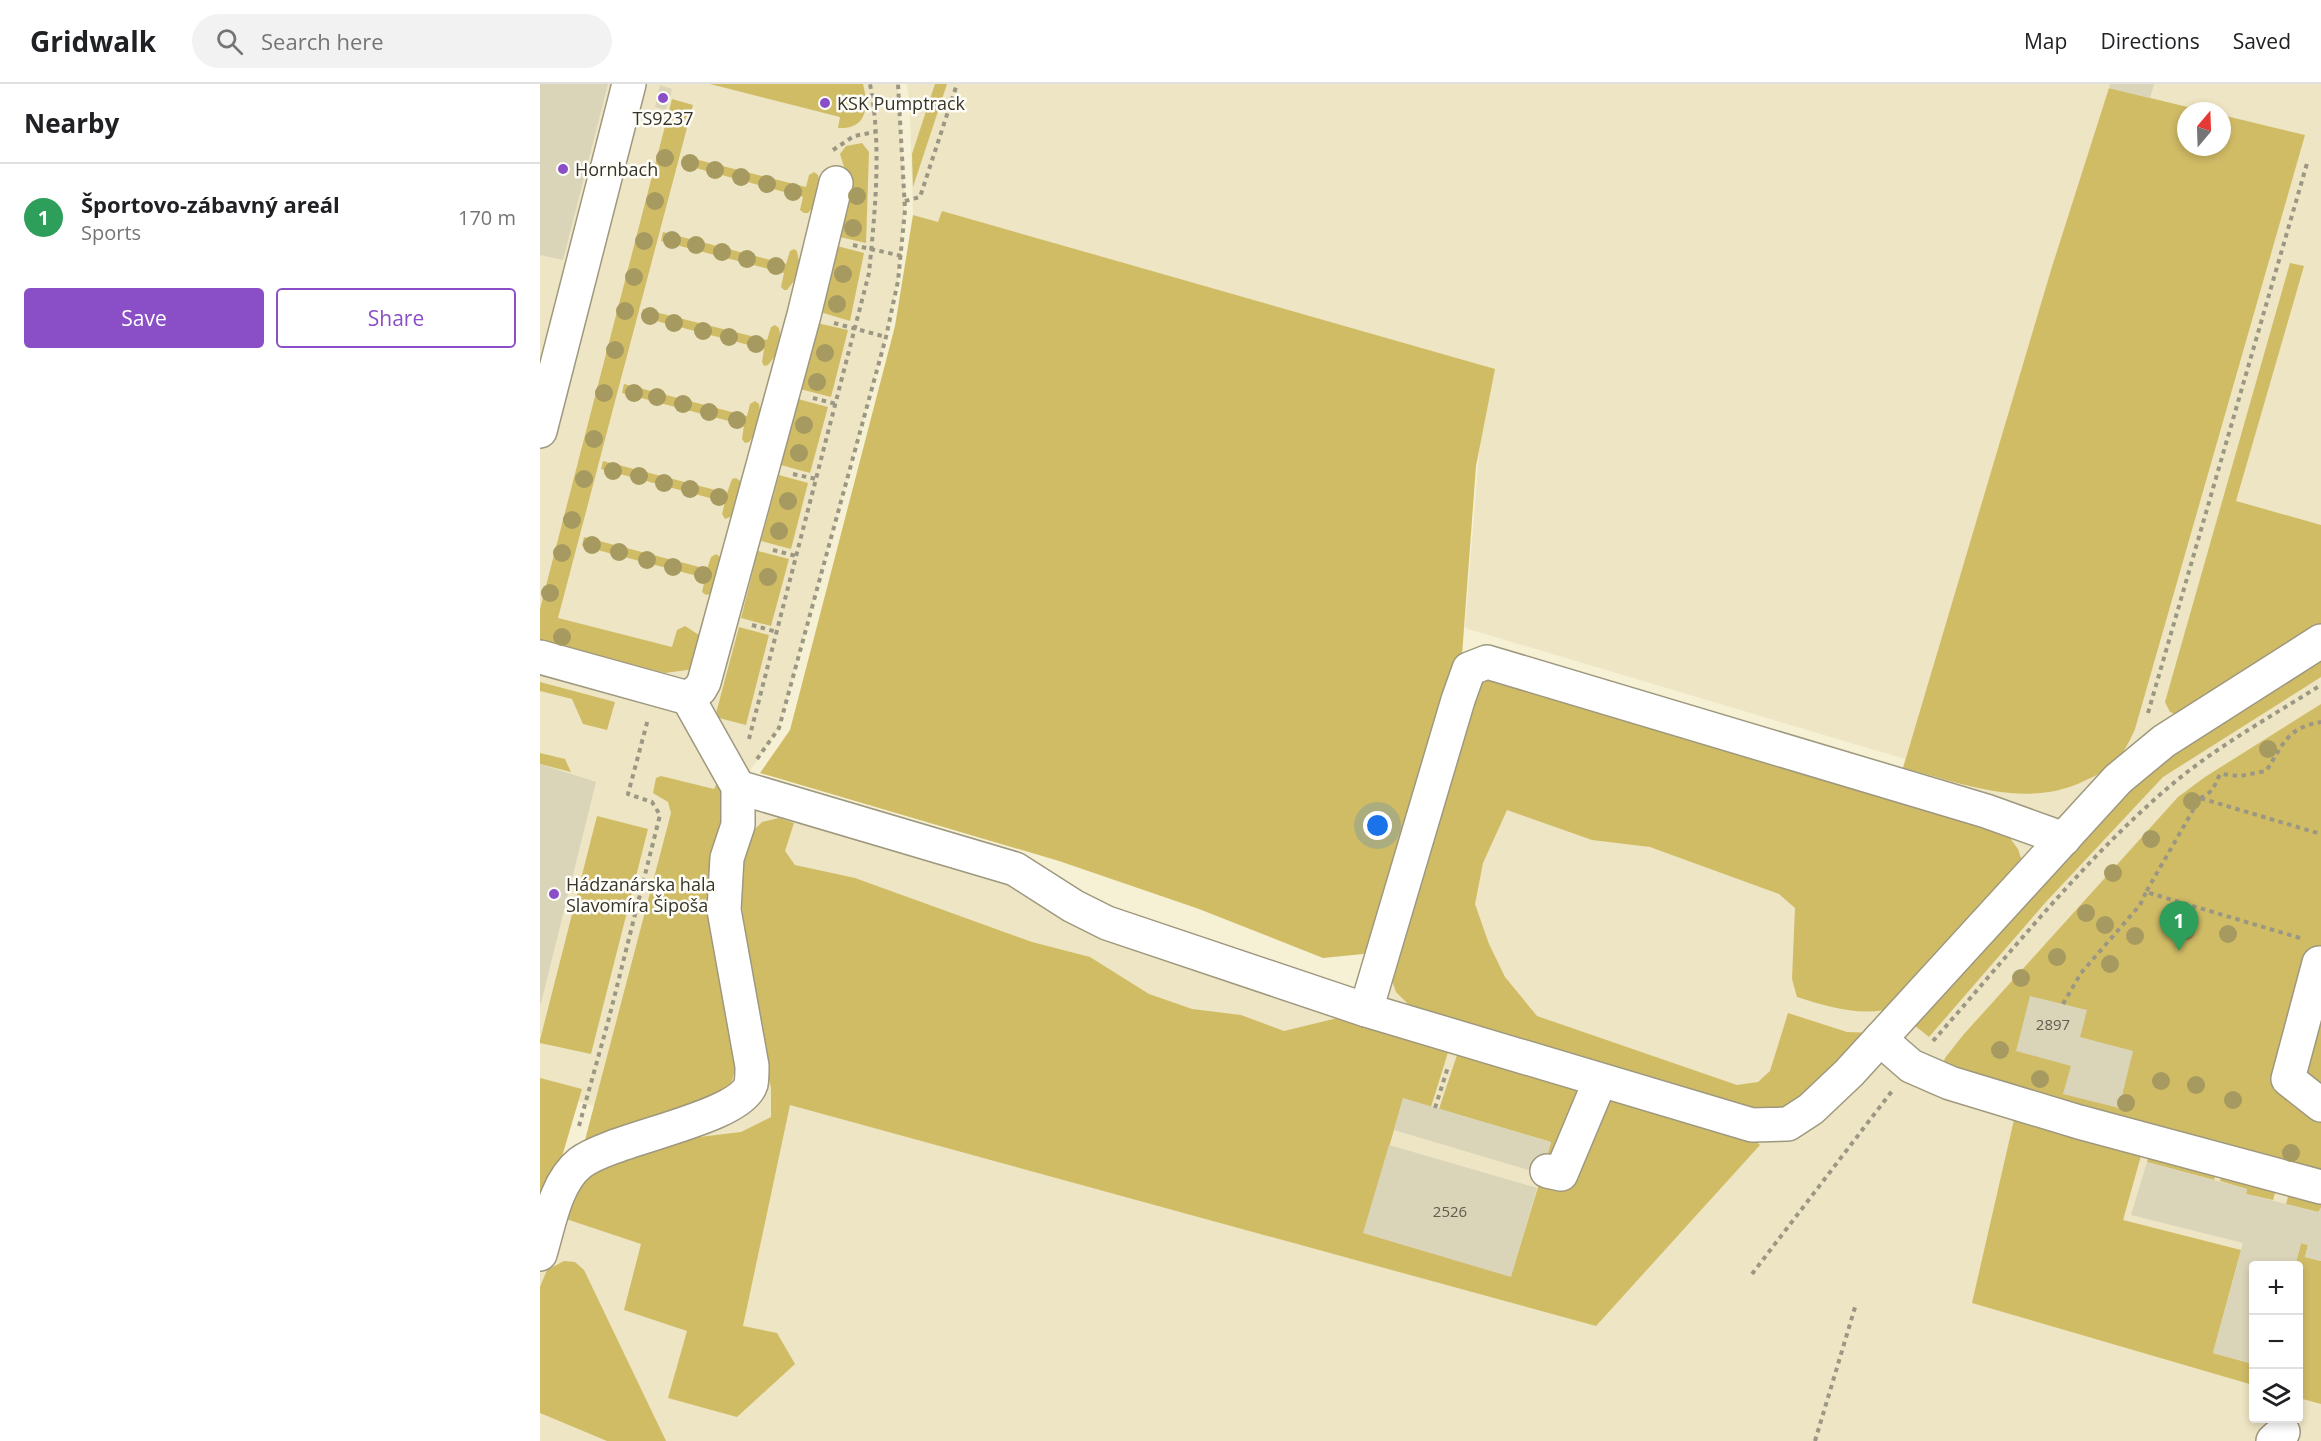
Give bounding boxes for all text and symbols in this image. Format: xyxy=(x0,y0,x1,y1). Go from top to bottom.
search box xyxy=(192,14,612,68)
text: Gridwalk xyxy=(30,22,156,60)
icon: search xyxy=(213,25,246,58)
text: Search here xyxy=(261,26,384,56)
text: Map xyxy=(2024,27,2067,55)
text: Directions xyxy=(2100,27,2200,55)
text: Saved xyxy=(2233,27,2291,55)
marker: TS9237 xyxy=(656,91,670,105)
place label: KSK Pumptrack xyxy=(837,91,966,115)
marker: KSK Pumptrack xyxy=(818,96,832,110)
north arrow xyxy=(2177,102,2231,156)
text: Nearby xyxy=(24,105,119,141)
place label: TS9237 xyxy=(633,106,693,130)
place label: Hornbach xyxy=(575,157,658,181)
marker: Hornbach xyxy=(556,162,570,176)
text: Športovo-zábavný areál xyxy=(81,189,340,219)
text: 1 xyxy=(38,204,49,231)
text: 170 m xyxy=(458,204,516,231)
text: Sports xyxy=(81,219,141,246)
button: Save xyxy=(24,288,264,348)
button: Share xyxy=(276,288,516,348)
your location xyxy=(1363,811,1392,840)
place label: Hádzanárska hala Slavomíra Šipoša xyxy=(566,872,715,917)
marker: Hádzanárska hala Slavomíra Šipoša xyxy=(547,887,561,901)
pin: 1 xyxy=(2160,902,2198,951)
house number: 2897 xyxy=(2036,1014,2070,1034)
house number: 2526 xyxy=(1433,1201,1467,1221)
map controls xyxy=(2249,1261,2303,1423)
button: + xyxy=(2249,1261,2303,1315)
button: − xyxy=(2249,1315,2303,1369)
button: layers xyxy=(2249,1369,2303,1423)

